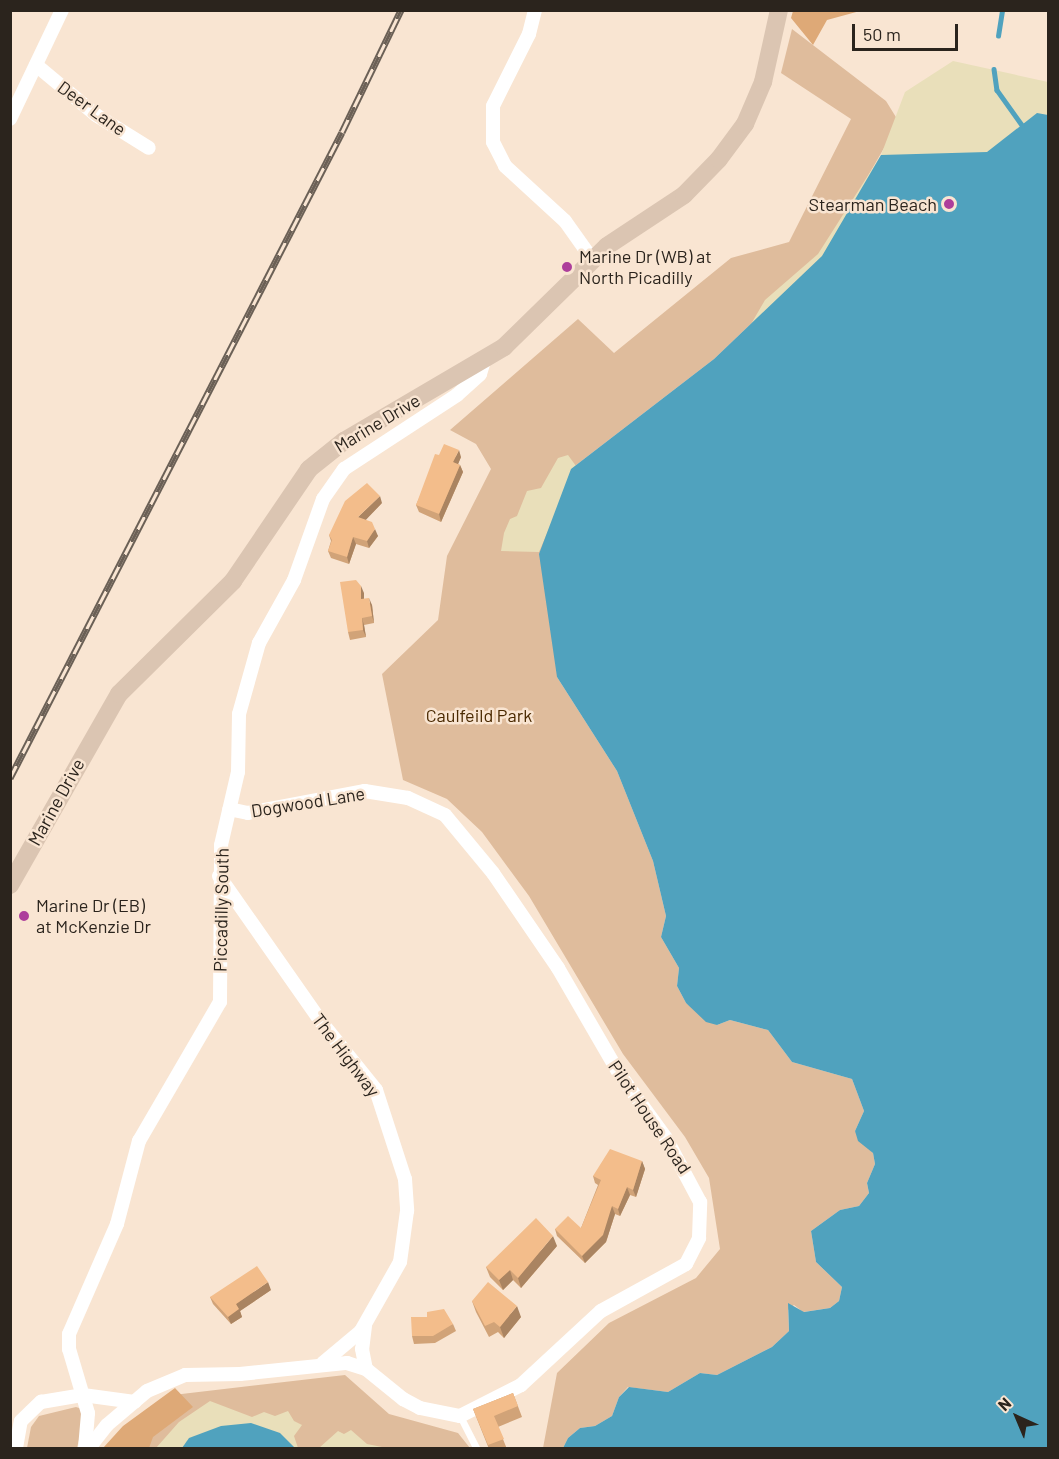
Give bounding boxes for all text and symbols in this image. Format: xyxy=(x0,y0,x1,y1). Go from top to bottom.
scale bar xyxy=(855,12,962,50)
text: 50 m xyxy=(863,23,901,45)
street label: Deer Lane xyxy=(54,76,130,140)
place label: Stearman Beach xyxy=(809,193,937,215)
marker: Stearman Beach xyxy=(942,197,956,211)
place label: Marine Dr (WB) at North Picadilly xyxy=(579,246,712,288)
marker: Marine Dr (WB) at North Picadilly xyxy=(560,260,574,274)
street label: Marine Drive xyxy=(330,389,424,457)
park label: Caulfeild Park xyxy=(426,704,532,726)
street label: Marine Drive xyxy=(23,755,89,849)
street label: Dogwood Lane xyxy=(250,782,366,822)
street label: Piccadilly South xyxy=(209,848,233,972)
place label: Marine Dr (EB) at McKenzie Dr xyxy=(36,895,151,938)
marker: Marine Dr (EB) at McKenzie Dr xyxy=(17,909,31,923)
street label: The Highway xyxy=(308,1009,384,1101)
street label: Pilot House Road xyxy=(604,1056,696,1178)
north arrow xyxy=(987,1387,1047,1447)
text: N xyxy=(994,1393,1015,1414)

